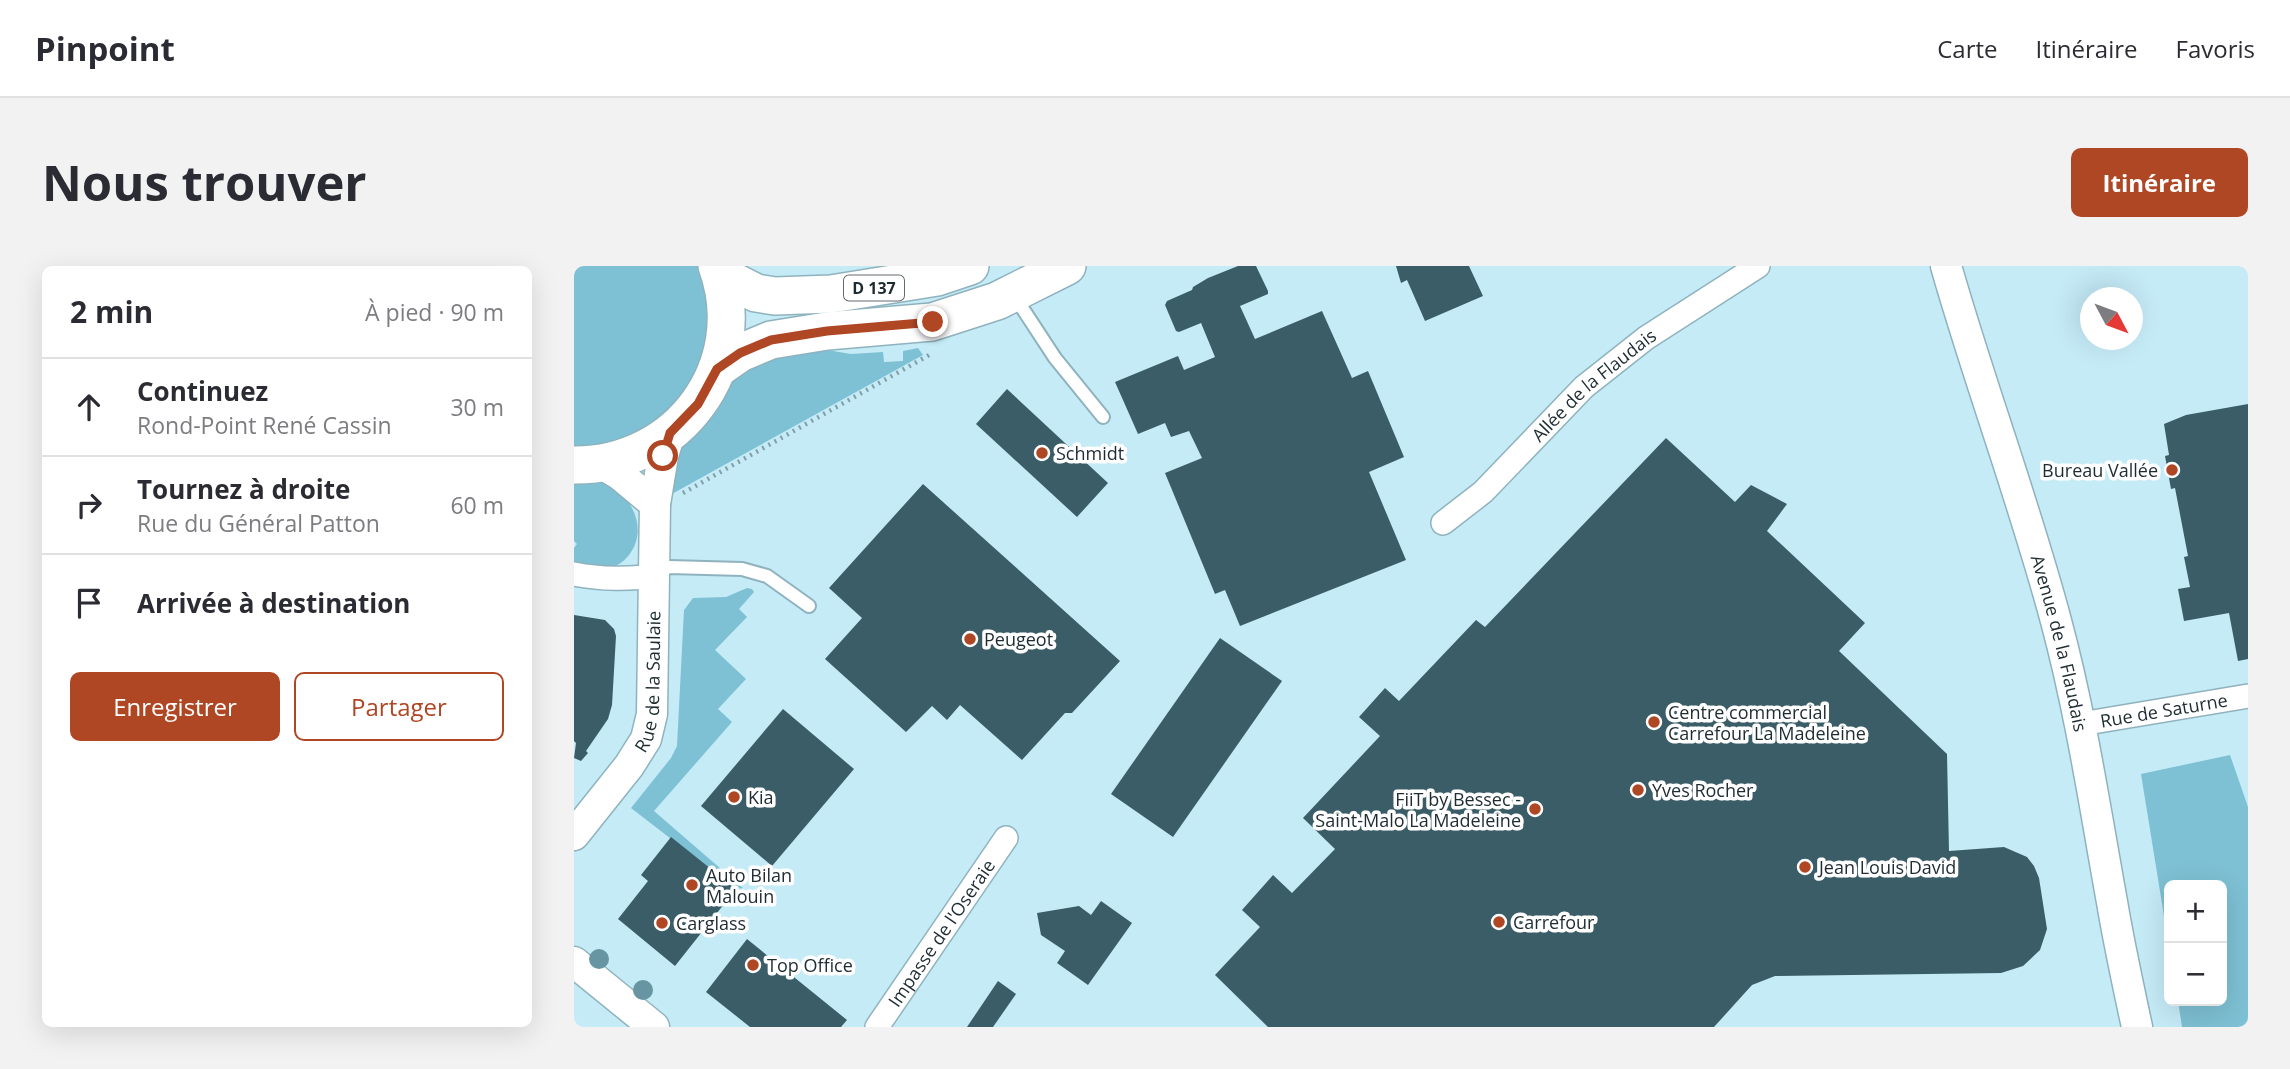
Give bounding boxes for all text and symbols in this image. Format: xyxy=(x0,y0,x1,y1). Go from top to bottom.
text: Pinpoint xyxy=(35,26,175,71)
text: Carte xyxy=(1937,32,1998,65)
text: Itinéraire xyxy=(2036,32,2138,65)
text: Favoris xyxy=(2176,32,2255,65)
button: Itinéraire xyxy=(2071,148,2248,217)
text: Nous trouver xyxy=(42,149,367,215)
road number: D 137 xyxy=(844,276,904,300)
north arrow xyxy=(2080,287,2143,350)
text: 2 min xyxy=(70,291,153,332)
text: À pied · 90 m xyxy=(365,296,504,328)
route end xyxy=(917,306,948,337)
street label: Allée de la Flaudais xyxy=(1526,323,1660,447)
text: Continuez xyxy=(137,373,268,409)
icon: ahead xyxy=(70,388,108,426)
text: 30 m xyxy=(450,391,504,423)
text: Rond-Point René Cassin xyxy=(137,409,392,441)
route start xyxy=(647,440,678,471)
place label: Schmidt xyxy=(1056,441,1124,465)
marker: Schmidt xyxy=(1034,445,1050,461)
place label: Bureau Vallée xyxy=(2042,458,2158,482)
marker: Bureau Vallée xyxy=(2164,462,2180,478)
text: Tournez à droite xyxy=(137,471,350,507)
icon: right xyxy=(70,486,108,524)
text: 60 m xyxy=(450,489,504,521)
text: Rue du Général Patton xyxy=(137,507,380,539)
street label: Avenue de la Flaudais xyxy=(2026,552,2093,734)
icon: arrive xyxy=(70,584,108,622)
text: Arrivée à destination xyxy=(137,585,410,621)
street label: Rue de la Saulaie xyxy=(629,611,665,757)
place label: Peugeot xyxy=(984,627,1053,651)
marker: Peugeot xyxy=(962,631,978,647)
button: Enregistrer xyxy=(70,672,280,741)
button: Partager xyxy=(294,672,504,741)
street label: Rue de Saturne xyxy=(2098,688,2229,733)
place label: Centre commercial Carrefour La Madeleine xyxy=(1668,700,1866,745)
marker: Centre commercial Carrefour La Madeleine xyxy=(1646,714,1662,730)
place label: Yves Rocher xyxy=(1652,778,1754,802)
marker: Yves Rocher xyxy=(1630,782,1646,798)
place label: Kia xyxy=(748,785,774,809)
place label: FiiT by Bessec - Saint-Malo La Madeleine xyxy=(1315,787,1521,832)
marker: Kia xyxy=(726,789,742,805)
marker: FiiT by Bessec - Saint-Malo La Madeleine xyxy=(1527,801,1543,817)
street label: Impasse de l'Oseraie xyxy=(882,854,1000,1011)
place label: Jean Louis David xyxy=(1817,855,1956,879)
marker: Jean Louis David xyxy=(1797,859,1813,875)
place label: Auto Bilan Malouin xyxy=(706,863,792,908)
marker: Auto Bilan Malouin xyxy=(684,877,700,893)
map controls xyxy=(2164,880,2227,1006)
button: + xyxy=(2164,880,2227,943)
place label: Carrefour xyxy=(1513,910,1595,934)
place label: Carglass xyxy=(676,911,746,935)
marker: Carrefour xyxy=(1491,914,1507,930)
marker: Carglass xyxy=(654,915,670,931)
button: − xyxy=(2164,943,2227,1006)
place label: Top Office xyxy=(767,953,853,977)
marker: Top Office xyxy=(745,957,761,973)

